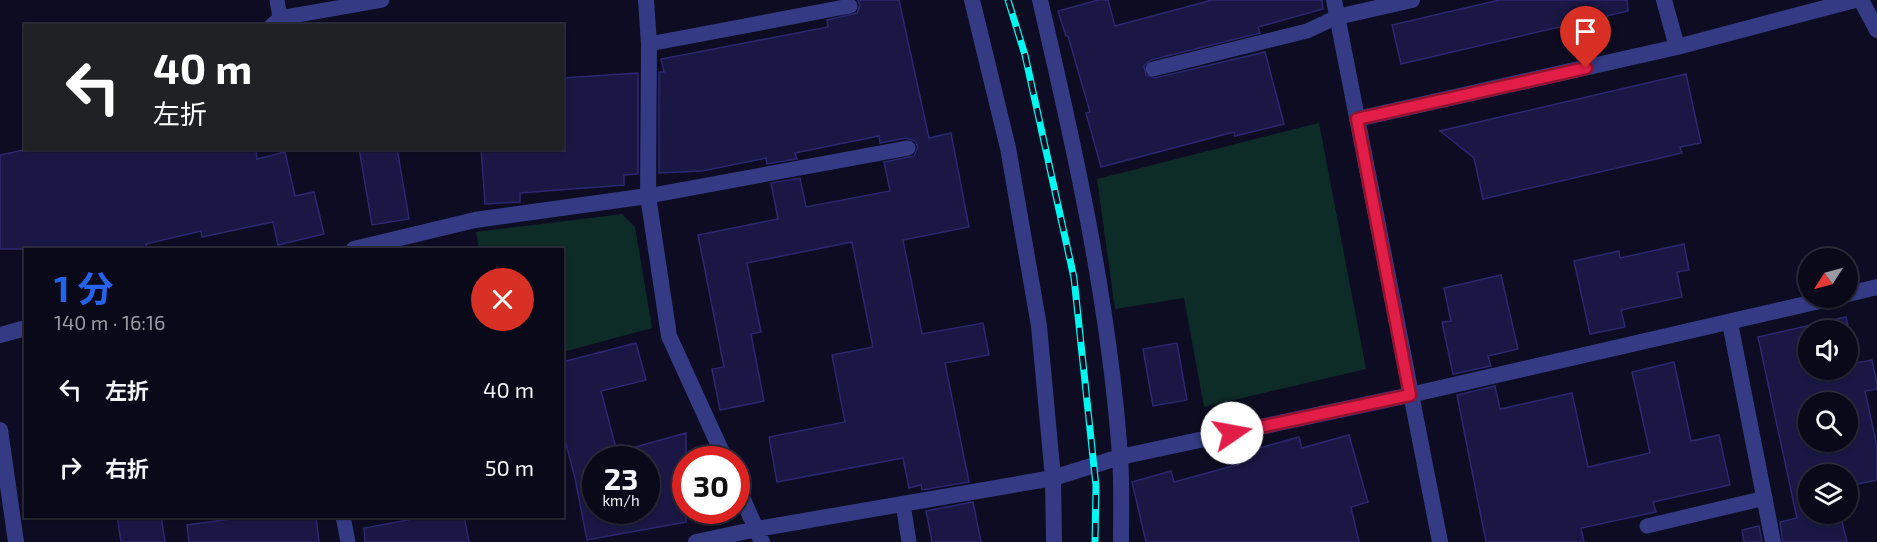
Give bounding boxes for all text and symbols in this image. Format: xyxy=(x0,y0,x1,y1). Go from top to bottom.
pin xyxy=(1560,6,1611,68)
icon: arrive xyxy=(1569,15,1602,48)
text: 40 m xyxy=(153,42,252,92)
icon: left xyxy=(54,48,132,126)
text: 左折 xyxy=(153,97,207,129)
north arrow xyxy=(1798,248,1858,308)
map controls xyxy=(1798,248,1858,524)
text: 1 分 xyxy=(54,266,113,309)
button: close xyxy=(471,268,534,331)
text: 140 m · 16:16 xyxy=(54,310,165,334)
button: sound xyxy=(1798,320,1858,380)
icon: left xyxy=(54,373,87,406)
text: 40 m xyxy=(483,376,534,402)
text: 左折 xyxy=(105,377,149,403)
button: search xyxy=(1798,392,1858,452)
position arrow xyxy=(1200,401,1264,465)
speed limit sign: 30 xyxy=(672,446,750,524)
icon: right xyxy=(54,451,87,484)
text: 50 m xyxy=(485,454,534,480)
text: 右折 xyxy=(105,455,149,481)
text: 23 xyxy=(604,460,638,496)
button: layers xyxy=(1798,464,1858,524)
text: km/h xyxy=(602,491,640,509)

